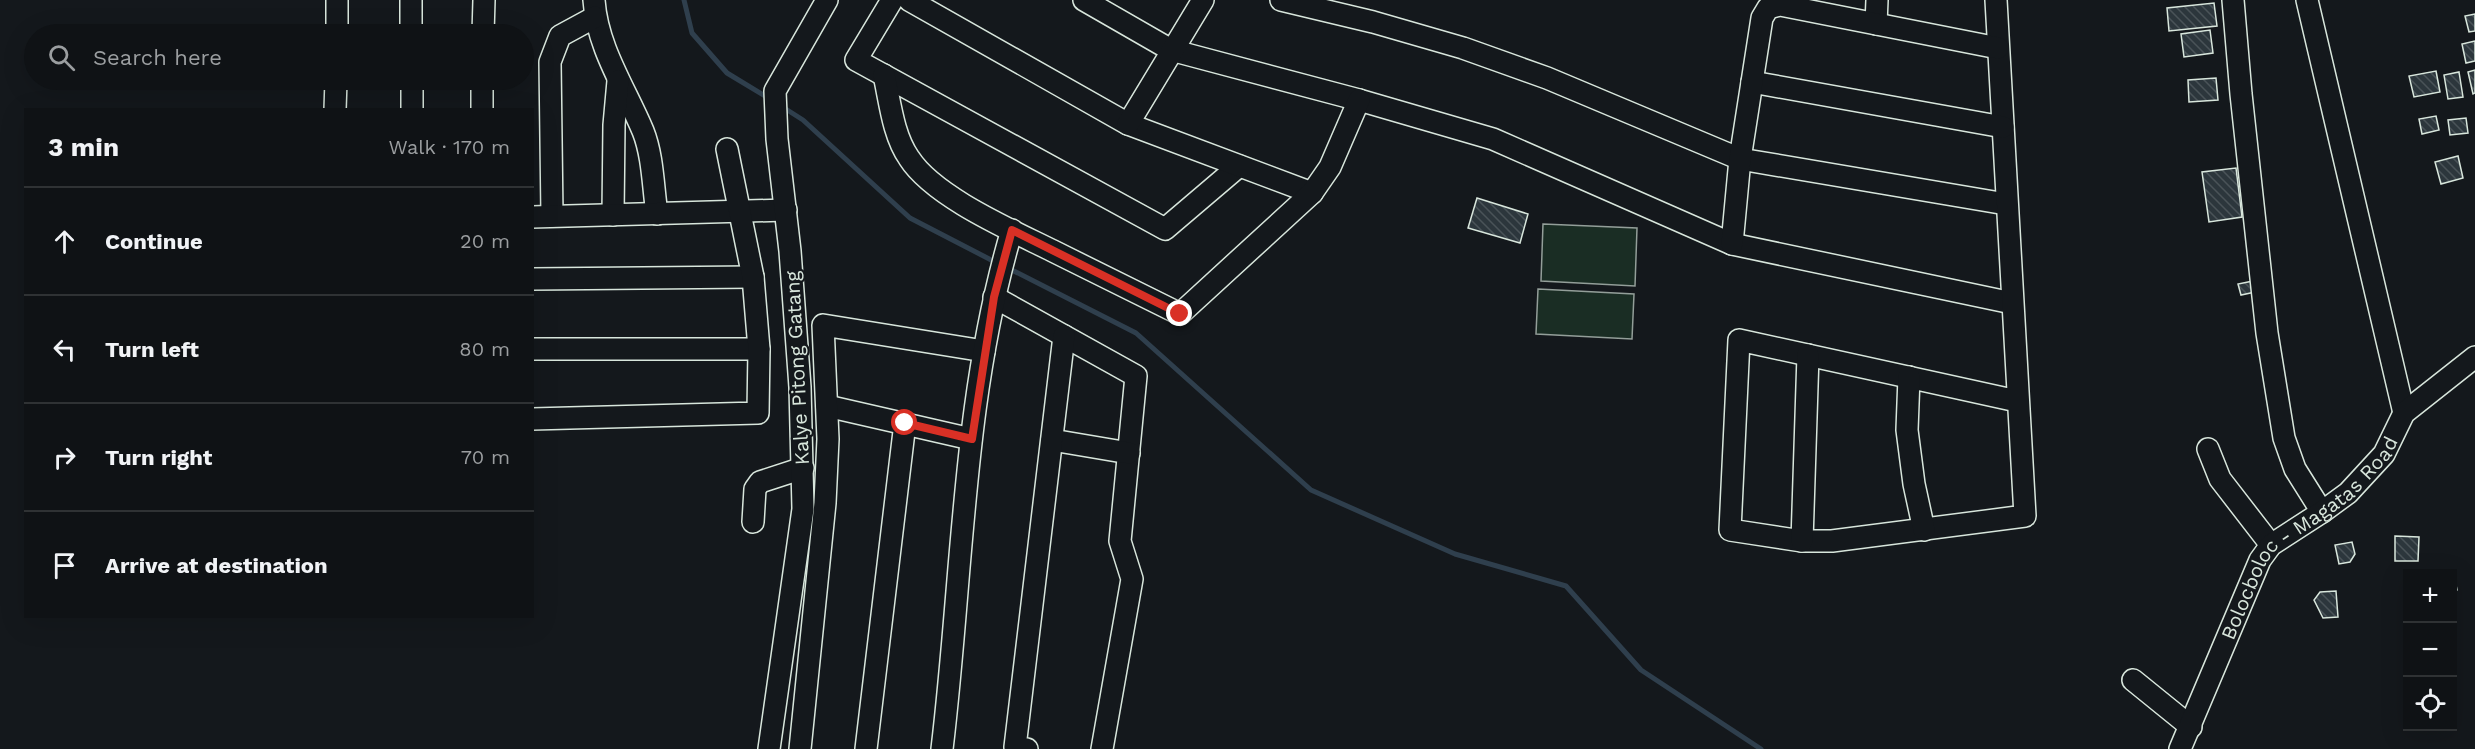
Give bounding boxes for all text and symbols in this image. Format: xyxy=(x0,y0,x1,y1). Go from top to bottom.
search box xyxy=(24,24,534,90)
icon: search xyxy=(45,41,78,74)
text: Search here xyxy=(93,45,222,70)
text: 3 min xyxy=(48,132,119,162)
text: Walk · 170 m xyxy=(389,135,510,159)
icon: ahead xyxy=(48,225,81,258)
text: Continue xyxy=(105,229,203,254)
text: 20 m xyxy=(460,229,510,253)
street label: Kalye Pitong Gatang xyxy=(780,270,814,466)
route end xyxy=(1166,300,1192,326)
icon: left xyxy=(48,333,81,366)
text: Turn left xyxy=(105,337,199,362)
text: 80 m xyxy=(459,337,510,361)
route start xyxy=(891,409,917,435)
street label: Bolocboloc - Magatas Road xyxy=(2216,432,2403,643)
icon: right xyxy=(48,441,81,474)
text: Turn right xyxy=(105,445,212,470)
text: 70 m xyxy=(461,445,510,469)
icon: arrive xyxy=(48,549,81,582)
text: Arrive at destination xyxy=(105,553,328,578)
map controls xyxy=(2403,569,2457,731)
button: + xyxy=(2403,569,2457,623)
button: − xyxy=(2403,623,2457,677)
button: locate xyxy=(2403,677,2457,731)

